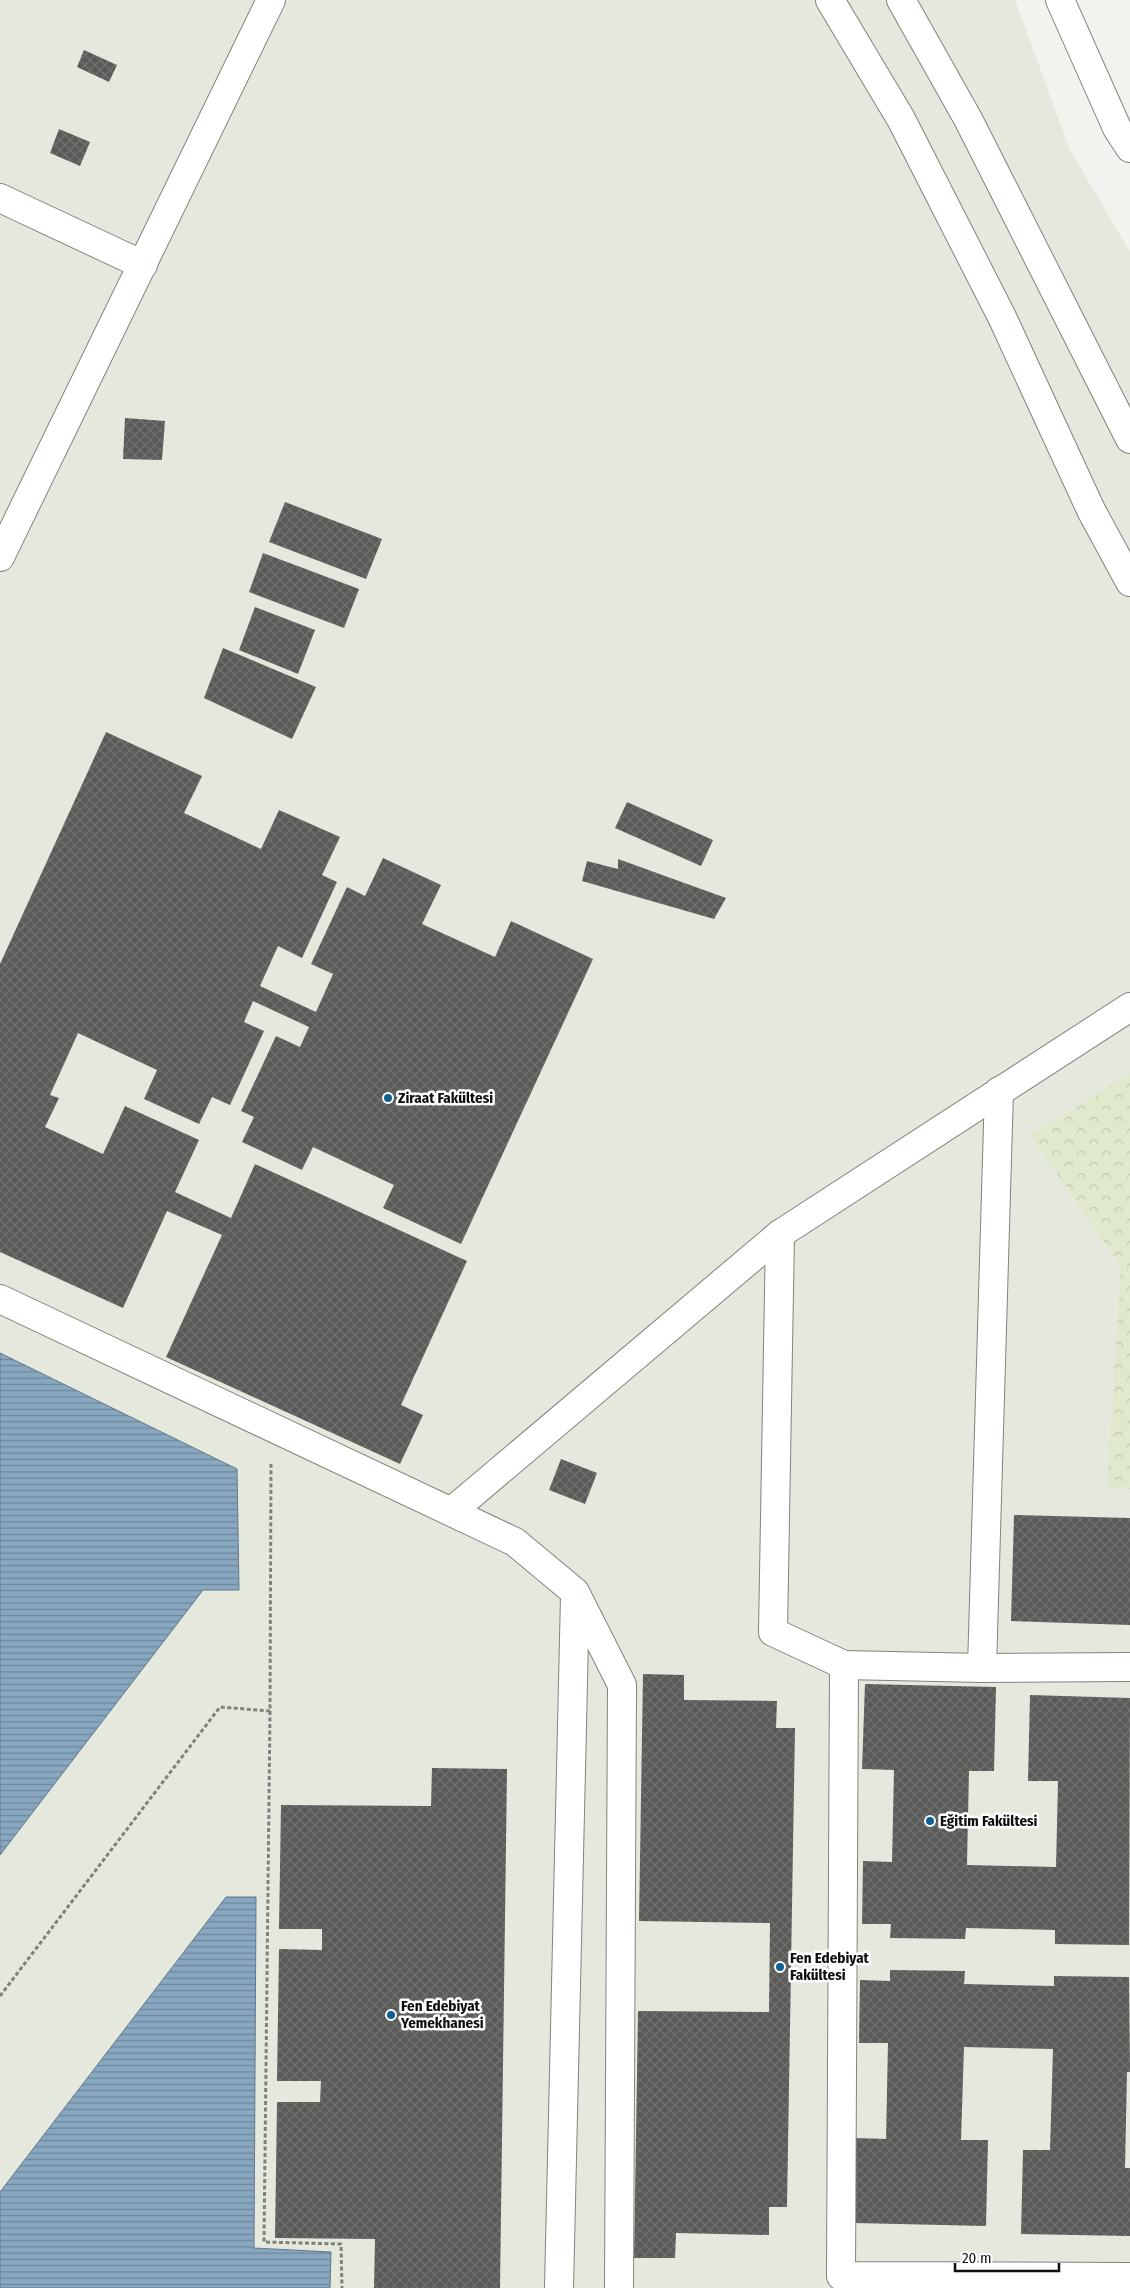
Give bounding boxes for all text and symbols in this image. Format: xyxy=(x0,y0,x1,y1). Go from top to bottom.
place label: Ziraat Fakültesi xyxy=(398,1089,493,1107)
marker: Ziraat Fakültesi xyxy=(382,1092,394,1104)
place label: Eğitim Fakültesi xyxy=(940,1812,1038,1830)
marker: Eğitim Fakültesi xyxy=(924,1815,936,1827)
place label: Fen Edebiyat Fakültesi xyxy=(790,1949,870,1984)
marker: Fen Edebiyat Fakültesi xyxy=(774,1961,786,1973)
place label: Fen Edebiyat Yemekhanesi xyxy=(400,1997,484,2032)
marker: Fen Edebiyat Yemekhanesi xyxy=(385,2009,397,2021)
scale bar xyxy=(955,2240,1059,2272)
text: 20 m xyxy=(962,2249,992,2267)

